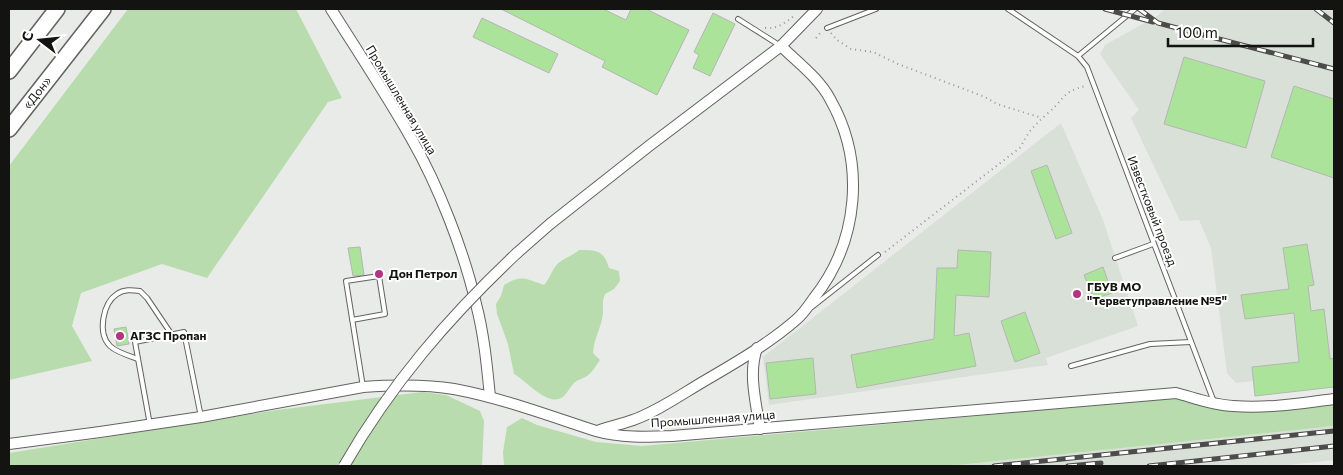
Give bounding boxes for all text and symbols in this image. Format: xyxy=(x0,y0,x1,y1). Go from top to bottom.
north arrow xyxy=(15,15,65,65)
scale bar xyxy=(1168,15,1313,47)
text: 100 m xyxy=(1176,23,1218,41)
text: С xyxy=(18,29,37,43)
street label: Промышленная улица xyxy=(364,42,440,157)
street label: «Дон» xyxy=(20,73,54,111)
street label: Известковый проезд xyxy=(1125,154,1180,268)
place label: Дон Петрол xyxy=(389,266,457,280)
marker: Дон Петрол xyxy=(373,268,385,280)
place label: ГБУВ МО "Терветуправление №5" xyxy=(1087,279,1227,307)
marker: ГБУВ МО "Терветуправление №5" xyxy=(1071,288,1083,300)
place label: АГЗС Пропан xyxy=(130,328,207,342)
marker: АГЗС Пропан xyxy=(114,330,126,342)
street label: Промышленная улица xyxy=(650,407,776,429)

